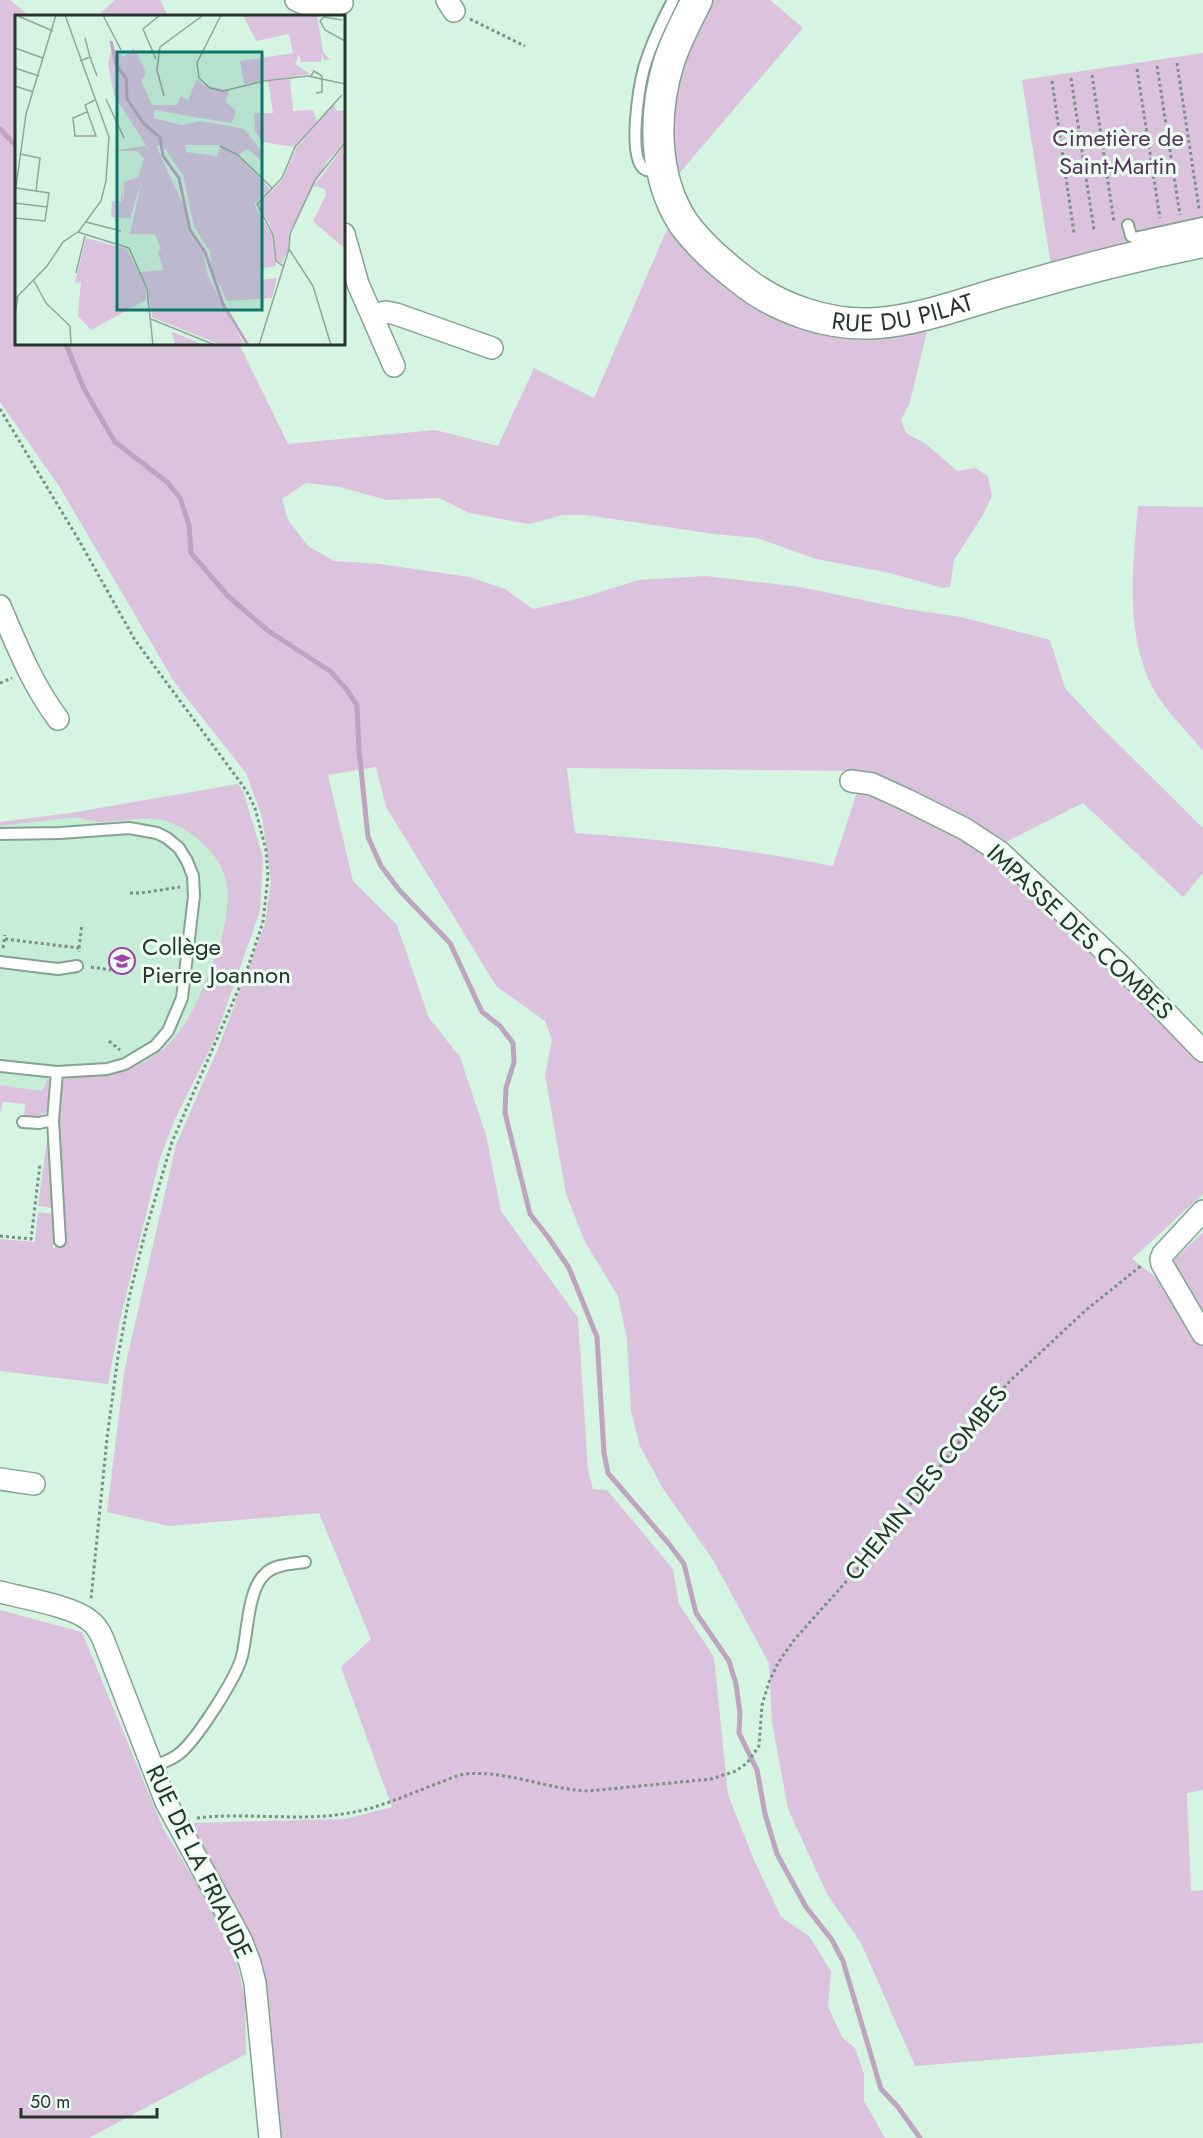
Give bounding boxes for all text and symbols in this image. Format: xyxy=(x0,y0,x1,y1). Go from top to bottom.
inset map xyxy=(15,15,345,345)
park label: Cimetière de Saint-Martin xyxy=(1052,120,1184,183)
street label: RUE DU PILAT xyxy=(829,284,977,341)
street label: IMPASSE DES COMBES xyxy=(979,836,1181,1028)
place label: Collège Pierre Joannon xyxy=(142,929,291,992)
school or university icon: Collège Pierre Joannon xyxy=(107,946,137,976)
street label: CHEMIN DES COMBES xyxy=(836,1377,1015,1588)
street label: RUE DE LA FRIAUDE xyxy=(137,1759,262,1965)
scale bar xyxy=(21,2081,158,2119)
text: 50 m xyxy=(30,2089,70,2115)

